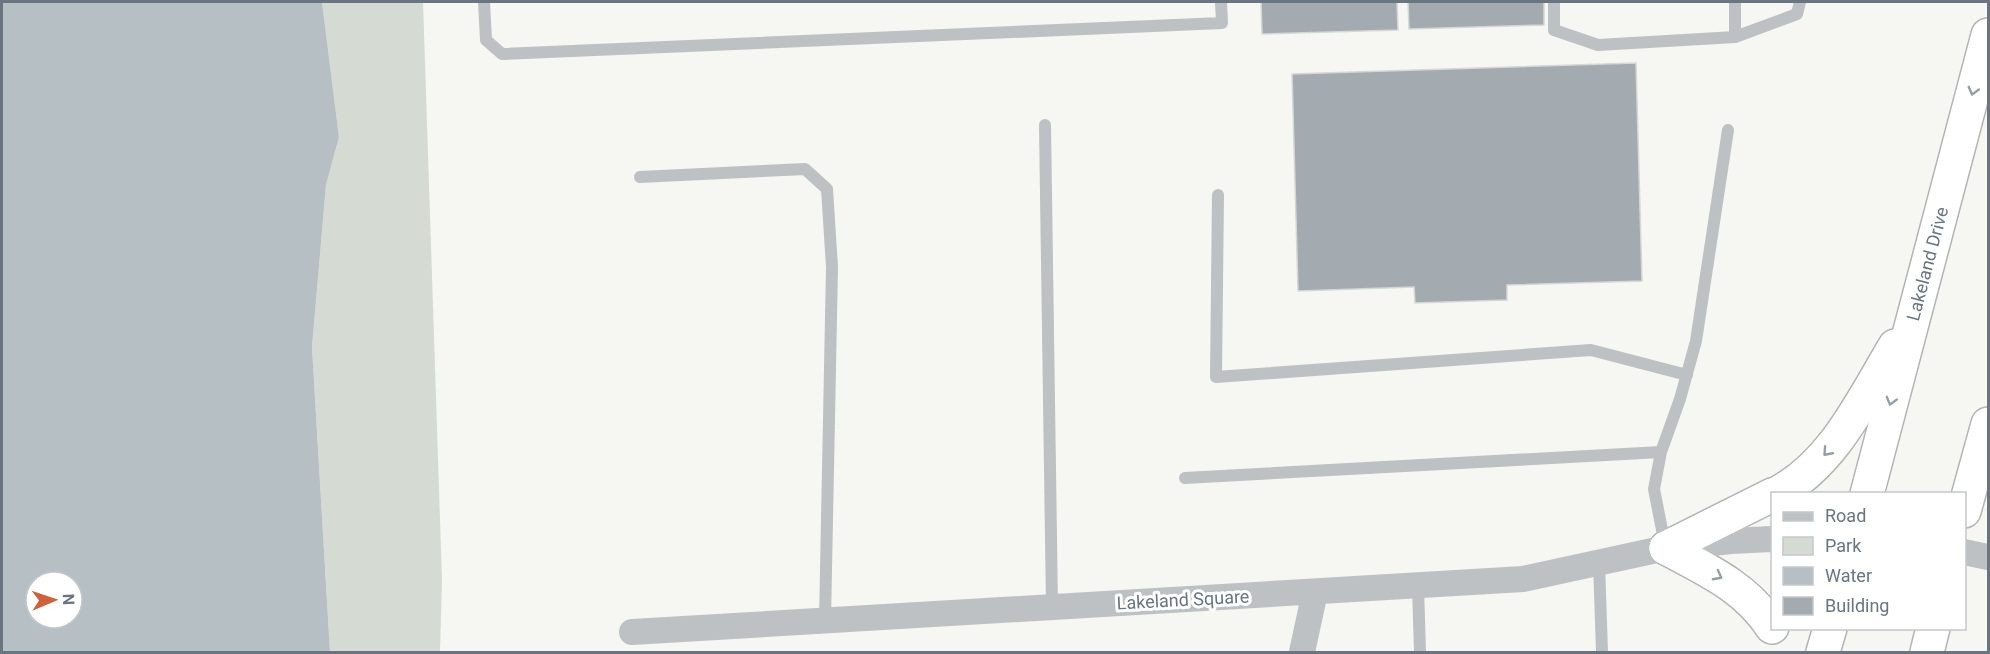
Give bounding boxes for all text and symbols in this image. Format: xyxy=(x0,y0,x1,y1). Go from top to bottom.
one-way arrow xyxy=(1968,86,1981,96)
street label: Lakeland Drive xyxy=(1902,204,1952,323)
one-way arrow xyxy=(1886,395,1898,406)
one-way arrow xyxy=(1823,445,1834,455)
legend xyxy=(1771,492,1966,630)
text: Road xyxy=(1825,505,1866,526)
text: Park xyxy=(1825,535,1862,556)
text: Water xyxy=(1825,565,1872,586)
one-way arrow xyxy=(1711,569,1722,580)
north arrow xyxy=(24,570,84,630)
street label: Lakeland Square xyxy=(1116,586,1250,613)
text: N xyxy=(59,594,78,605)
text: Building xyxy=(1825,595,1889,616)

